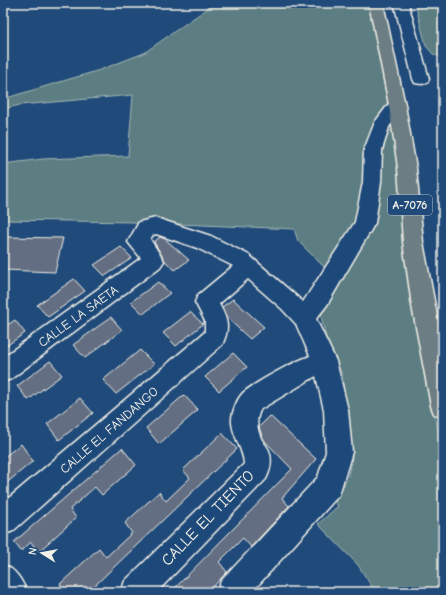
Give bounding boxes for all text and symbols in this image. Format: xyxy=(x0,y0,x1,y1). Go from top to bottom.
road number: A-7076 xyxy=(388,195,432,215)
street label: CALLE LA SAETA xyxy=(35,282,121,350)
street label: CALLE EL FANDANGO xyxy=(57,383,161,477)
street label: CALLE EL TIENTO xyxy=(158,467,258,569)
north arrow xyxy=(22,533,62,573)
text: N xyxy=(26,546,40,556)

